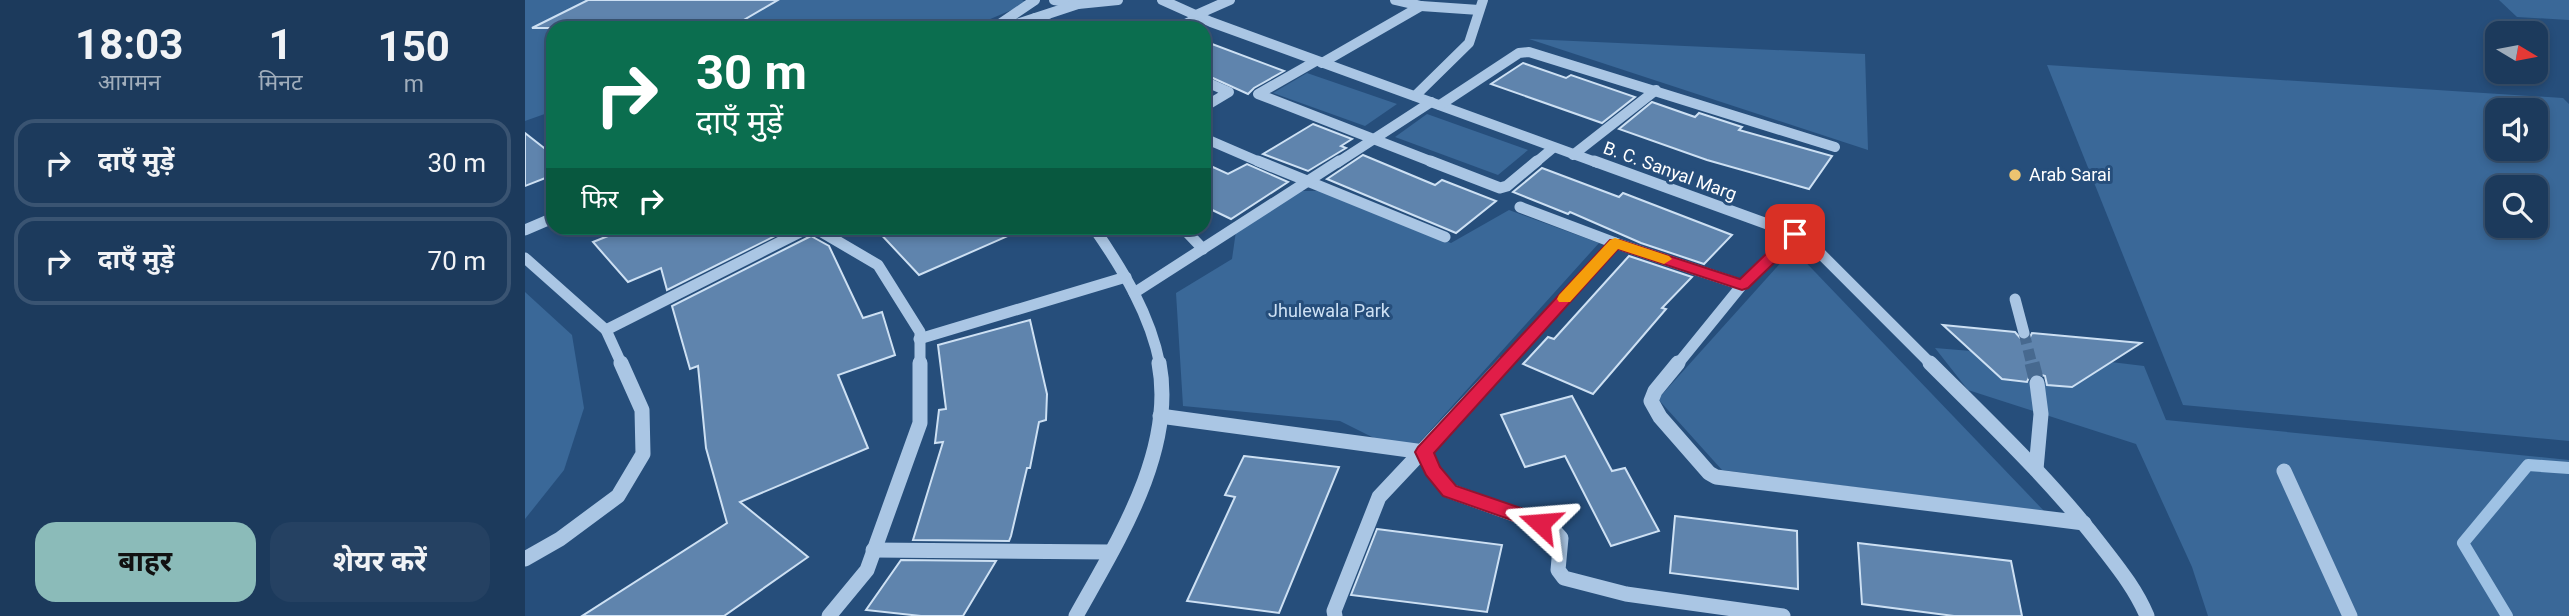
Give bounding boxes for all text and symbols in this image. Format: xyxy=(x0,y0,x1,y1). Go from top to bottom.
text: 18:03 xyxy=(75,20,183,69)
text: 1 xyxy=(268,20,293,69)
north arrow xyxy=(2485,21,2548,84)
map controls xyxy=(2485,21,2548,238)
text: 150 xyxy=(378,22,450,71)
text: 30 m xyxy=(696,44,807,101)
icon: right xyxy=(581,49,672,140)
text: आगमन xyxy=(98,69,161,96)
text: मिनट xyxy=(258,69,303,96)
text: m xyxy=(404,71,424,98)
button: sound xyxy=(2485,98,2548,161)
text: दाएँ मुड़ें xyxy=(696,103,783,141)
street label: B. C. Sanyal Marg xyxy=(1601,137,1740,204)
icon: right xyxy=(39,144,77,182)
text: दाएँ मुड़ें xyxy=(98,146,174,176)
text: 30 m xyxy=(428,148,486,178)
place label: Arab Sarai xyxy=(2029,164,2111,185)
marker: Arab Sarai xyxy=(2007,167,2023,183)
button: search xyxy=(2485,175,2548,238)
icon: right xyxy=(632,182,670,220)
text: फिर xyxy=(581,184,618,214)
pin xyxy=(1765,204,1825,264)
icon: arrive xyxy=(1776,215,1814,253)
icon: right xyxy=(39,242,77,280)
text: दाएँ मुड़ें xyxy=(98,244,174,274)
text: 70 m xyxy=(428,246,486,276)
park label: Jhulewala Park xyxy=(1268,300,1391,321)
position arrow xyxy=(1503,486,1577,560)
button: बाहर xyxy=(35,522,256,602)
button: शेयर करें xyxy=(270,522,490,602)

